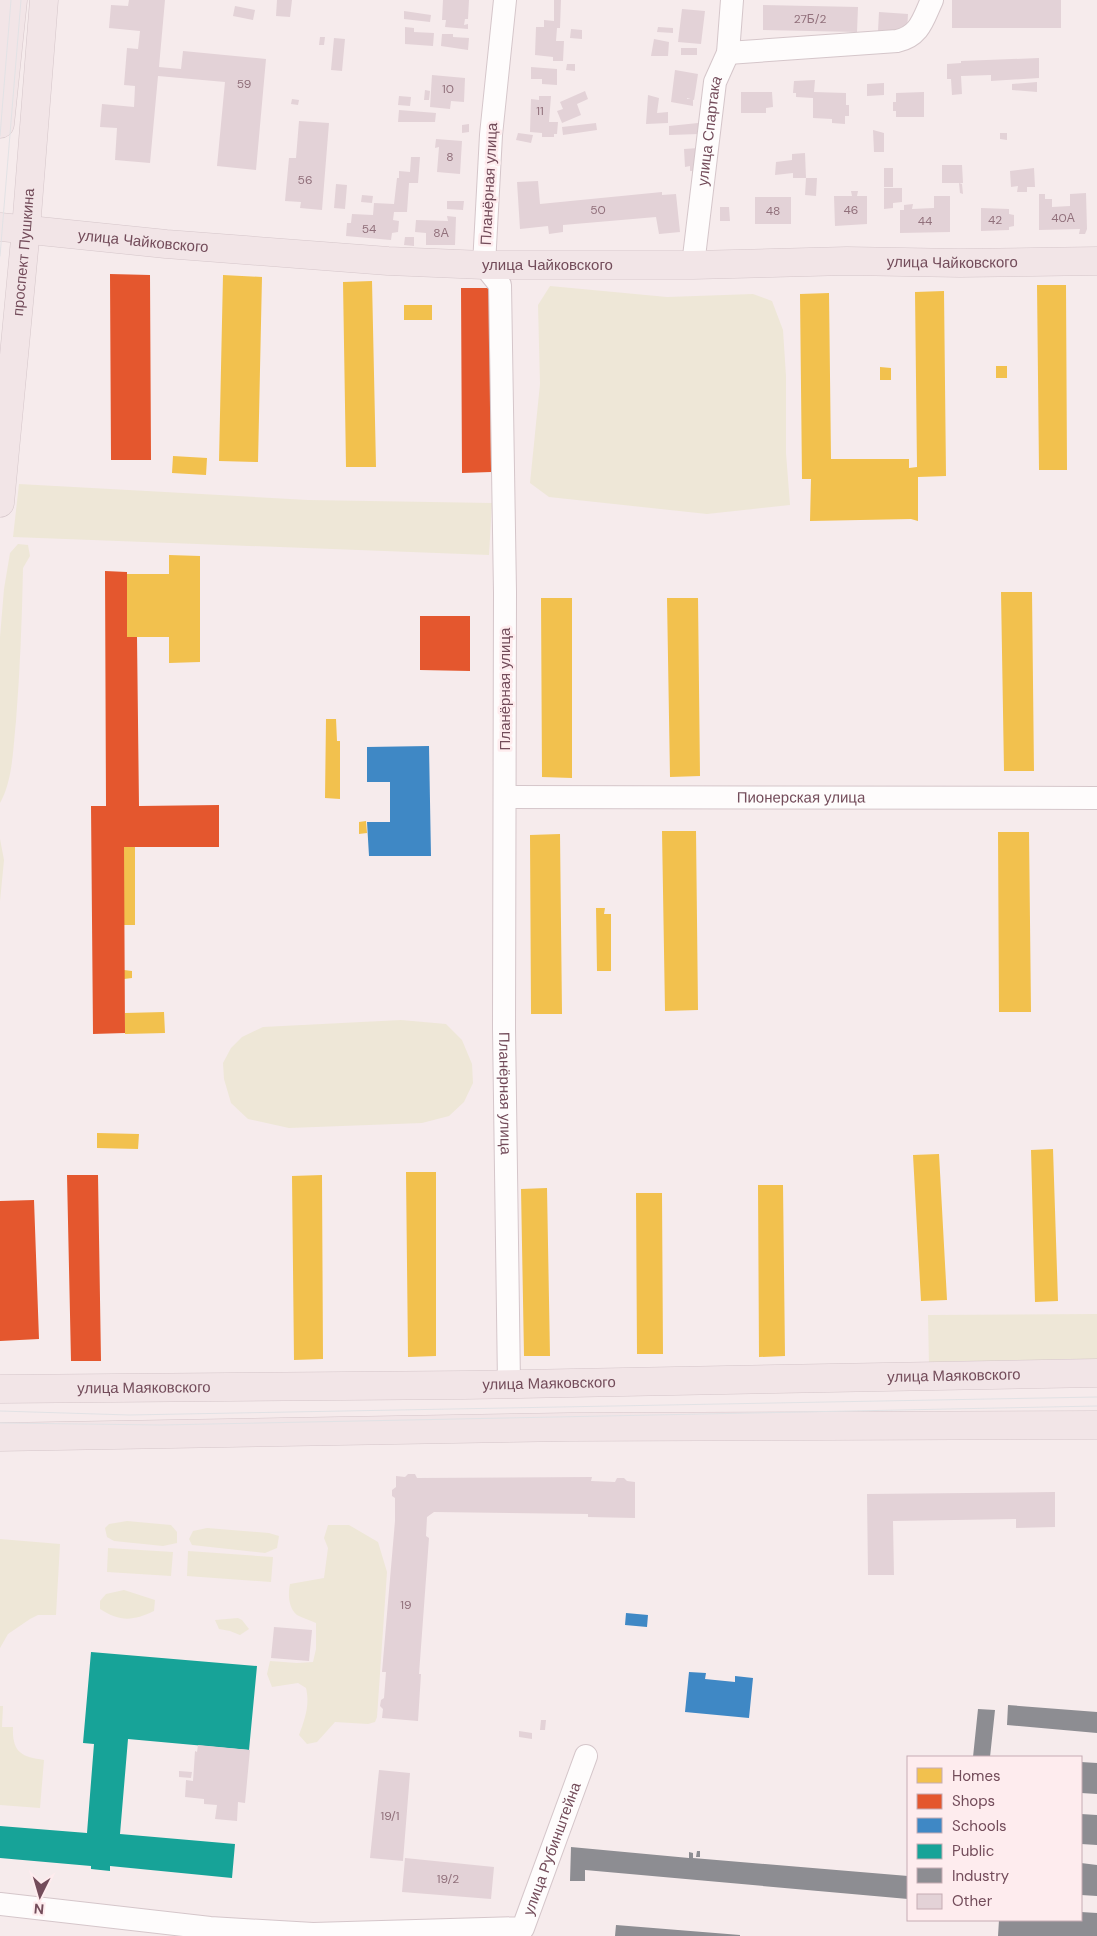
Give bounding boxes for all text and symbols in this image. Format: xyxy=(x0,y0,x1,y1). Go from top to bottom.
house number: 27Б/2 xyxy=(794,11,826,27)
street label: улица Спартака xyxy=(693,72,727,187)
house number: 59 xyxy=(237,76,251,92)
house number: 10 xyxy=(442,81,454,97)
house number: 11 xyxy=(536,103,544,119)
street label: Планёрная улица xyxy=(476,121,502,246)
house number: 8 xyxy=(446,149,454,165)
house number: 56 xyxy=(298,172,312,188)
street label: проспект Пушкина xyxy=(8,187,39,317)
house number: 50 xyxy=(590,202,606,218)
house number: 46 xyxy=(844,202,858,218)
house number: 48 xyxy=(766,203,780,219)
house number: 40А xyxy=(1051,210,1075,226)
house number: 42 xyxy=(988,212,1002,228)
house number: 44 xyxy=(918,213,932,229)
house number: 54 xyxy=(362,221,376,237)
street label: улица Чайковского xyxy=(77,225,209,257)
house number: 8А xyxy=(433,225,449,241)
street label: улица Чайковского xyxy=(887,252,1018,273)
street label: улица Чайковского xyxy=(482,255,613,275)
street label: Планёрная улица xyxy=(495,627,515,750)
street label: Пионерская улица xyxy=(737,787,866,808)
street label: Планёрная улица xyxy=(494,1032,516,1156)
street label: улица Маяковского xyxy=(887,1364,1021,1387)
street label: улица Маяковского xyxy=(482,1372,616,1395)
street label: улица Маяковского xyxy=(77,1377,211,1398)
house number: 19 xyxy=(400,1597,412,1613)
legend xyxy=(907,1756,1082,1921)
text: Homes xyxy=(952,1766,1001,1786)
street label: улица Рубинштейна xyxy=(518,1779,586,1918)
text: Shops xyxy=(952,1791,995,1811)
house number: 19/1 xyxy=(380,1808,400,1824)
text: Schools xyxy=(952,1816,1007,1836)
text: Public xyxy=(952,1841,994,1861)
text: Industry xyxy=(952,1866,1010,1886)
north arrow xyxy=(15,1871,65,1921)
house number: 19/2 xyxy=(437,1871,459,1887)
text: Other xyxy=(952,1891,993,1911)
text: N xyxy=(33,1900,45,1918)

